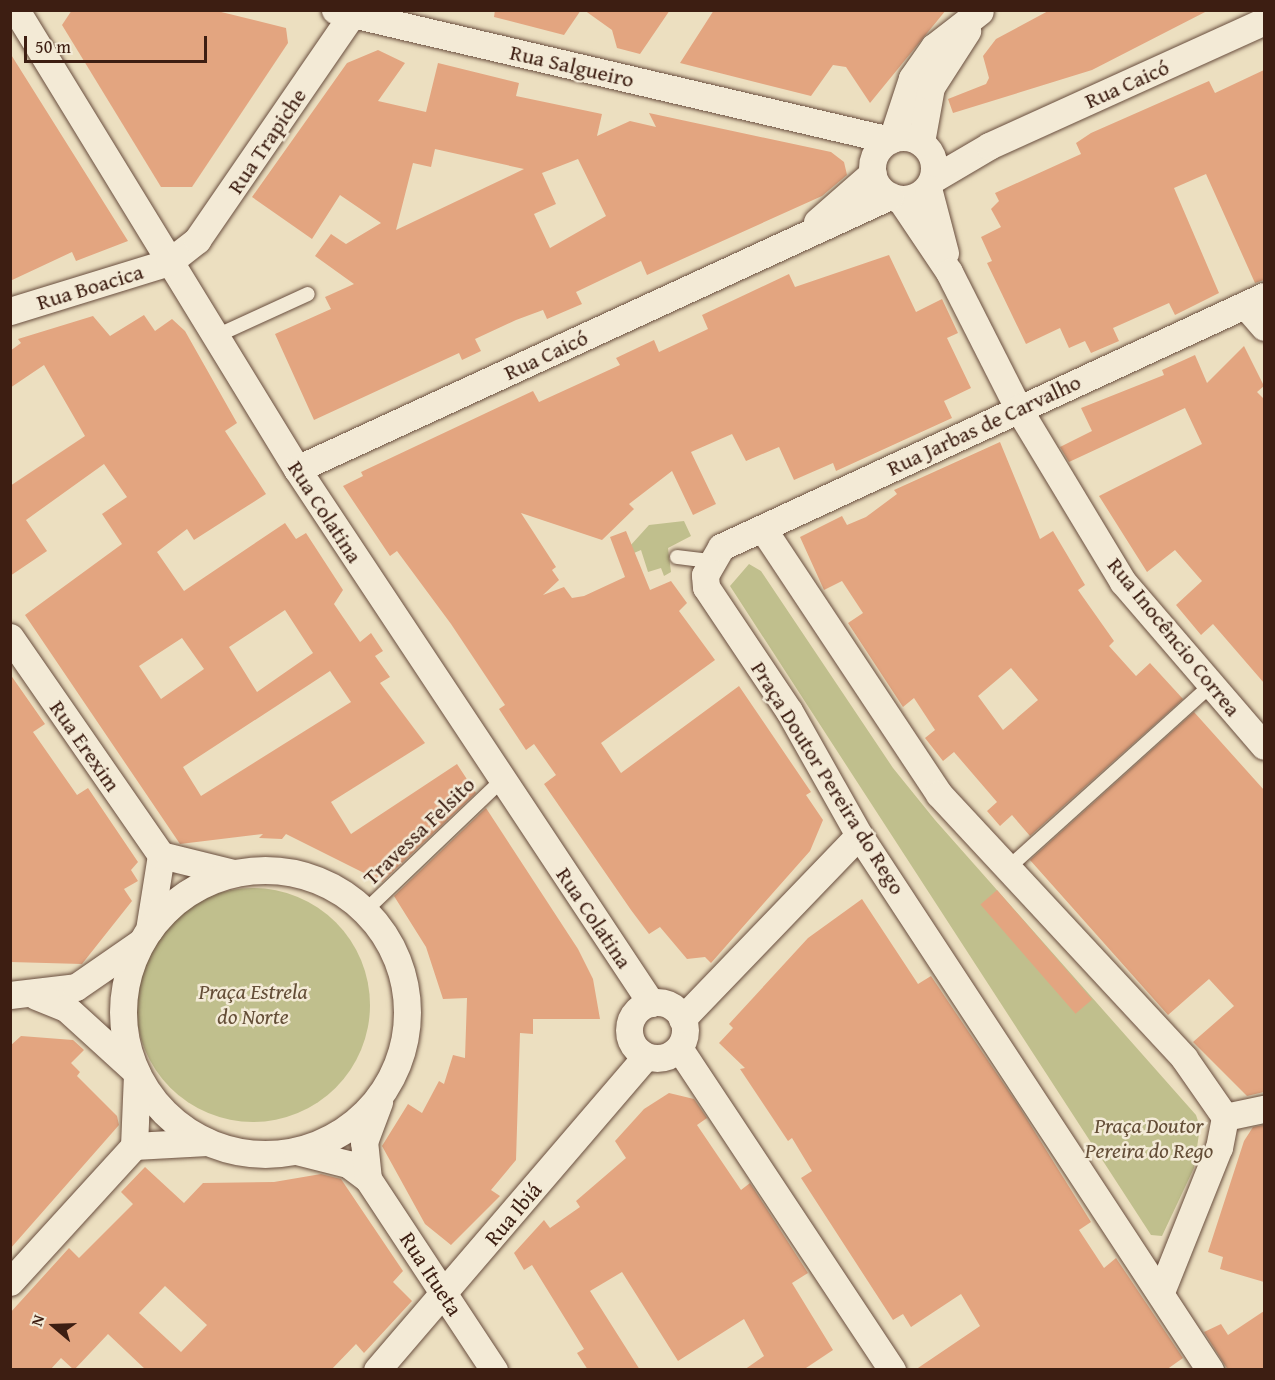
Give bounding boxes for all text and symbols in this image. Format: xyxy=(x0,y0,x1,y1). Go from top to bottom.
scale bar xyxy=(27,24,210,62)
text: 50 m xyxy=(35,33,71,60)
street label: Rua Salgueiro xyxy=(507,39,637,93)
street label: Rua Caicó xyxy=(1081,54,1173,114)
street label: Rua Trapiche xyxy=(222,83,312,199)
street label: Rua Boacica xyxy=(34,258,146,316)
street label: Rua Caicó xyxy=(500,324,592,386)
street label: Rua Jarbas de Carvalho xyxy=(883,369,1085,481)
street label: Rua Colatina xyxy=(282,456,368,568)
street label: Rua Inocêncio Correa xyxy=(1102,552,1246,722)
street label: Praça Doutor Pereira do Rego xyxy=(745,657,911,899)
street label: Rua Erexim xyxy=(44,695,126,797)
street label: Travessa Felsito xyxy=(358,771,480,891)
street label: Rua Colatina xyxy=(551,862,637,974)
park label: Praça Estrela do Norte xyxy=(198,978,308,1030)
park label: Praça Doutor Pereira do Rego xyxy=(1085,1112,1213,1164)
street label: Rua Ibiá xyxy=(479,1177,547,1251)
street label: Rua Itueta xyxy=(394,1227,468,1321)
north arrow xyxy=(24,1296,84,1356)
text: N xyxy=(24,1311,50,1329)

